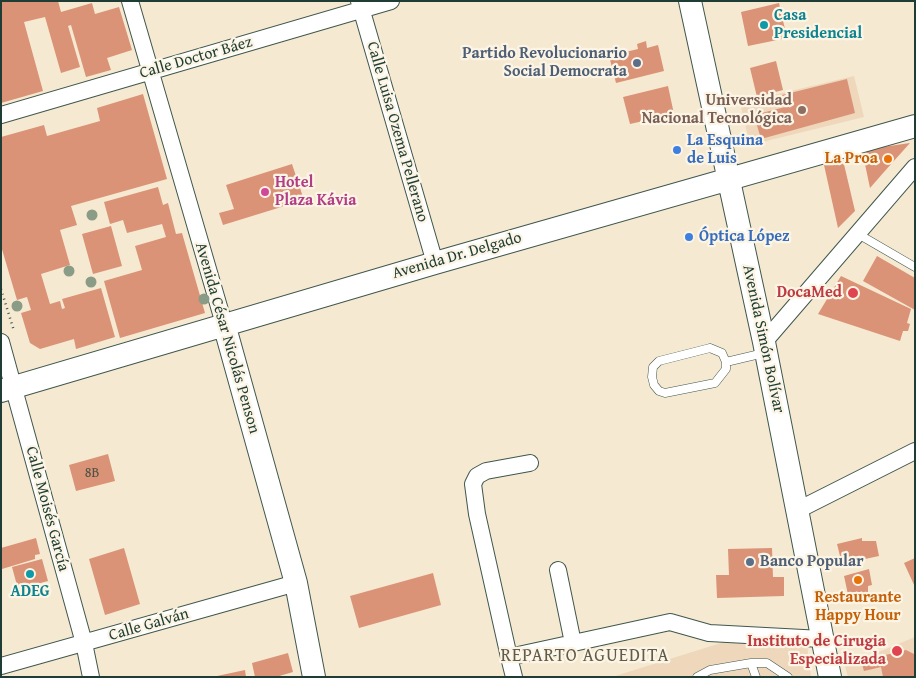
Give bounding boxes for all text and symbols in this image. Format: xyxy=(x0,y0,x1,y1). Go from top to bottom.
place label: Casa Presidencial xyxy=(774,6,862,44)
marker: Casa Presidencial xyxy=(758,19,770,31)
street label: Calle Doctor Báez xyxy=(137,33,255,83)
street label: Calle Luisa Ozema Pellerano xyxy=(362,40,432,224)
place label: Partido Revolucionario Social Democrata xyxy=(462,44,627,82)
marker: Partido Revolucionario Social Democrata xyxy=(631,57,643,69)
place label: Universidad Nacional Tecnológica xyxy=(642,91,792,129)
marker: Universidad Nacional Tecnológica xyxy=(796,104,808,116)
place label: La Esquina de Luis xyxy=(687,131,763,169)
marker: La Esquina de Luis xyxy=(671,144,683,156)
place label: La Proa xyxy=(825,149,878,169)
marker: La Proa xyxy=(882,153,894,165)
place label: Hotel Plaza Kávia xyxy=(275,173,356,211)
marker: Hotel Plaza Kávia xyxy=(259,186,271,198)
place label: Óptica López xyxy=(699,227,790,247)
street label: Avenida Dr. Delgado xyxy=(390,228,524,284)
marker: Óptica López xyxy=(683,231,695,243)
street label: Avenida César Nicolás Penson xyxy=(190,240,264,436)
street label: Avenida Simón Bolívar xyxy=(738,263,788,415)
place label: DocaMed xyxy=(777,283,842,303)
marker: DocaMed xyxy=(846,286,860,300)
street label: Calle Moisés García xyxy=(21,445,73,573)
house number: 8B xyxy=(85,465,99,481)
place label: Banco Popular xyxy=(760,552,864,572)
marker: Banco Popular xyxy=(744,556,756,568)
marker: ADEG xyxy=(24,568,36,580)
marker: Restaurante Happy Hour xyxy=(852,574,864,586)
place label: ADEG xyxy=(11,582,49,602)
place label: Restaurante Happy Hour xyxy=(815,588,901,626)
street label: Calle Galván xyxy=(107,604,191,646)
place label: Instituto de Cirugia Especializada xyxy=(747,632,886,670)
marker: Instituto de Cirugia Especializada xyxy=(890,644,904,658)
district label: REPARTO AGUEDITA xyxy=(499,645,671,667)

